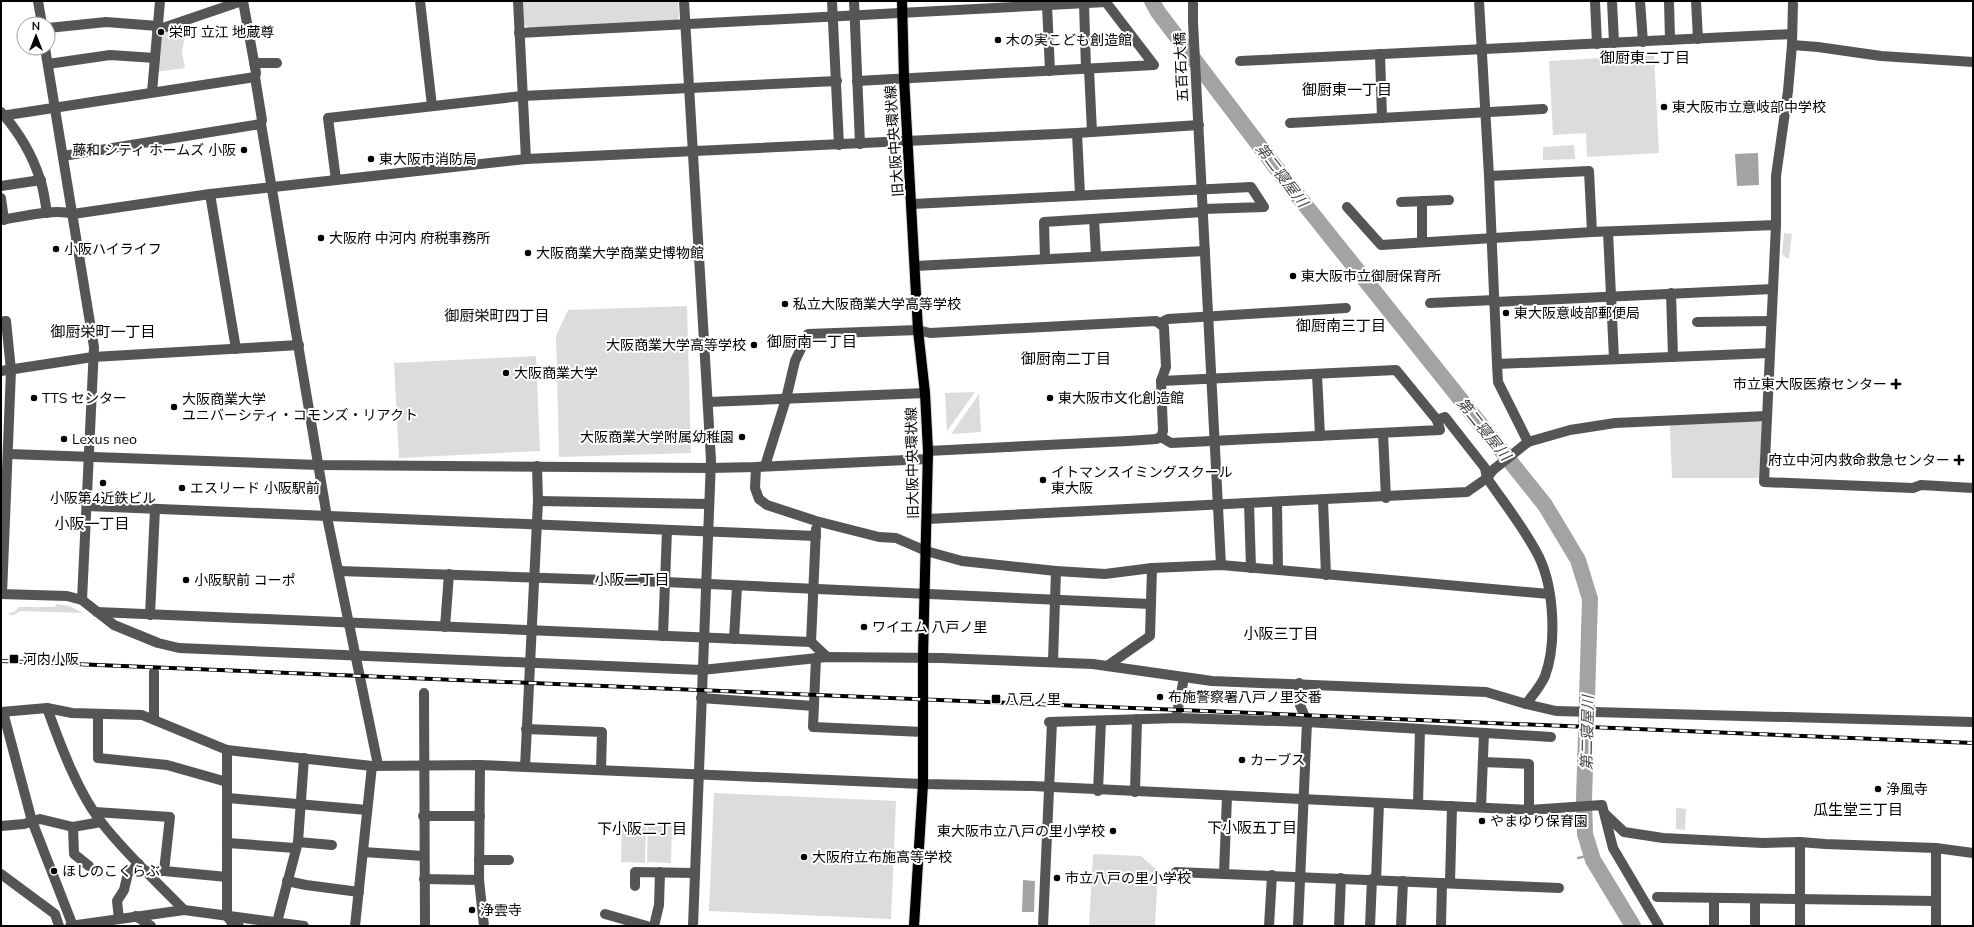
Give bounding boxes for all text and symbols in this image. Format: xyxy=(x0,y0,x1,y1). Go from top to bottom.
north arrow xyxy=(16,16,56,56)
text: N xyxy=(32,19,40,33)
place label: 栄町 立江 地蔵尊 xyxy=(169,23,274,41)
marker: 栄町 立江 地蔵尊 xyxy=(156,27,166,37)
place label: 木の実こども創造館 xyxy=(1006,31,1132,49)
street label: 五百石大橋 xyxy=(1170,32,1192,102)
marker: 木の実こども創造館 xyxy=(993,35,1003,45)
district label: 御厨東二丁目 xyxy=(1600,48,1690,67)
district label: 御厨東一丁目 xyxy=(1302,80,1392,99)
street label: 旧大阪中央環状線 xyxy=(881,85,907,197)
place label: 東大阪市立意岐部中学校 xyxy=(1672,98,1826,116)
marker: 東大阪市立意岐部中学校 xyxy=(1659,102,1669,112)
water label: 第二寝屋川 xyxy=(1252,139,1313,212)
place label: 藤和 シティ ホームズ 小阪 xyxy=(72,141,236,159)
marker: 藤和 シティ ホームズ 小阪 xyxy=(239,145,249,155)
place label: 東大阪市消防局 xyxy=(379,150,477,168)
marker: 東大阪市消防局 xyxy=(366,154,376,164)
place label: 大阪府 中河内 府税事務所 xyxy=(329,229,490,247)
marker: 大阪府 中河内 府税事務所 xyxy=(316,233,326,243)
place label: 小阪ハイライフ xyxy=(64,240,162,258)
marker: 小阪ハイライフ xyxy=(51,244,61,254)
place label: 大阪商業大学商業史博物館 xyxy=(536,244,704,262)
marker: 大阪商業大学商業史博物館 xyxy=(523,248,533,258)
place label: 東大阪市立御厨保育所 xyxy=(1301,267,1441,285)
marker: 東大阪市立御厨保育所 xyxy=(1288,271,1298,281)
place label: 私立大阪商業大学高等学校 xyxy=(793,295,961,313)
marker: 私立大阪商業大学高等学校 xyxy=(780,299,790,309)
place label: 東大阪意岐部郵便局 xyxy=(1514,304,1640,322)
district label: 御厨栄町四丁目 xyxy=(444,306,550,325)
marker: 東大阪意岐部郵便局 xyxy=(1501,308,1511,318)
district label: 御厨南三丁目 xyxy=(1296,316,1386,335)
district label: 御厨栄町一丁目 xyxy=(50,322,156,341)
district label: 御厨南一丁目 xyxy=(767,332,857,351)
place label: 大阪商業大学高等学校 xyxy=(606,336,746,354)
marker: 大阪商業大学高等学校 xyxy=(749,340,759,350)
district label: 御厨南二丁目 xyxy=(1021,349,1111,368)
place label: 大阪商業大学 xyxy=(514,364,598,382)
marker: 大阪商業大学 xyxy=(501,368,511,378)
place label: 市立東大阪医療センター xyxy=(1733,375,1887,393)
marker: 市立東大阪医療センター xyxy=(1890,378,1902,390)
place label: TTS センター xyxy=(42,389,127,407)
place label: 東大阪市文化創造館 xyxy=(1058,389,1184,407)
place label: 大阪商業大学 ユニバーシティ・コモンズ・リアクト xyxy=(182,390,418,424)
marker: TTS センター xyxy=(29,393,39,403)
marker: 東大阪市文化創造館 xyxy=(1045,393,1055,403)
water label: 第二寝屋川 xyxy=(1453,394,1516,466)
marker: 大阪商業大学 ユニバーシティ・コモンズ・リアクト xyxy=(169,402,179,412)
street label: 旧大阪中央環状線 xyxy=(902,407,922,519)
place label: 大阪商業大学附属幼稚園 xyxy=(580,428,734,446)
place label: Lexus neo xyxy=(72,430,137,448)
marker: 大阪商業大学附属幼稚園 xyxy=(737,432,747,442)
marker: Lexus neo xyxy=(59,434,69,444)
place label: 府立中河内救命救急センター xyxy=(1768,451,1950,469)
marker: 府立中河内救命救急センター xyxy=(1953,454,1965,466)
place label: イトマンスイミングスクール 東大阪 xyxy=(1051,463,1233,497)
marker: イトマンスイミングスクール 東大阪 xyxy=(1038,475,1048,485)
marker: 小阪第4近鉄ビル xyxy=(98,478,108,488)
place label: エスリード 小阪駅前 xyxy=(190,479,320,497)
marker: エスリード 小阪駅前 xyxy=(177,483,187,493)
place label: 小阪第4近鉄ビル xyxy=(50,489,156,507)
district label: 小阪一丁目 xyxy=(54,514,130,533)
district label: 小阪二丁目 xyxy=(594,570,670,589)
place label: 小阪駅前 コーポ xyxy=(194,571,296,589)
marker: 小阪駅前 コーポ xyxy=(181,575,191,585)
place label: ワイエム 八戸ノ里 xyxy=(872,618,988,636)
marker: ワイエム 八戸ノ里 xyxy=(859,622,869,632)
district label: 小阪三丁目 xyxy=(1243,624,1319,643)
place label: 河内小阪 xyxy=(23,650,79,668)
marker: 河内小阪 xyxy=(8,653,20,665)
place label: 布施警察署八戸ノ里交番 xyxy=(1168,688,1322,706)
place label: 八戸ノ里 xyxy=(1005,690,1061,708)
marker: 布施警察署八戸ノ里交番 xyxy=(1155,692,1165,702)
marker: 八戸ノ里 xyxy=(990,693,1002,705)
water label: 第二寝屋川 xyxy=(1577,693,1597,771)
place label: カーブス xyxy=(1250,751,1305,769)
marker: カーブス xyxy=(1237,755,1247,765)
place label: 浄風寺 xyxy=(1886,780,1928,798)
marker: 浄風寺 xyxy=(1873,784,1883,794)
district label: 瓜生堂三丁目 xyxy=(1813,800,1903,819)
place label: やまゆり保育園 xyxy=(1490,812,1588,830)
marker: やまゆり保育園 xyxy=(1477,816,1487,826)
district label: 下小阪五丁目 xyxy=(1207,818,1297,837)
district label: 下小阪二丁目 xyxy=(597,819,687,838)
place label: 東大阪市立八戸の里小学校 xyxy=(937,822,1105,840)
marker: 東大阪市立八戸の里小学校 xyxy=(1108,826,1118,836)
place label: 大阪府立布施高等学校 xyxy=(812,848,952,866)
marker: 大阪府立布施高等学校 xyxy=(799,852,809,862)
place label: ほしのこくらぶ xyxy=(62,862,160,880)
marker: ほしのこくらぶ xyxy=(49,866,59,876)
place label: 市立八戸の里小学校 xyxy=(1065,869,1191,887)
marker: 市立八戸の里小学校 xyxy=(1052,873,1062,883)
place label: 浄雲寺 xyxy=(480,901,522,919)
marker: 浄雲寺 xyxy=(467,905,477,915)

